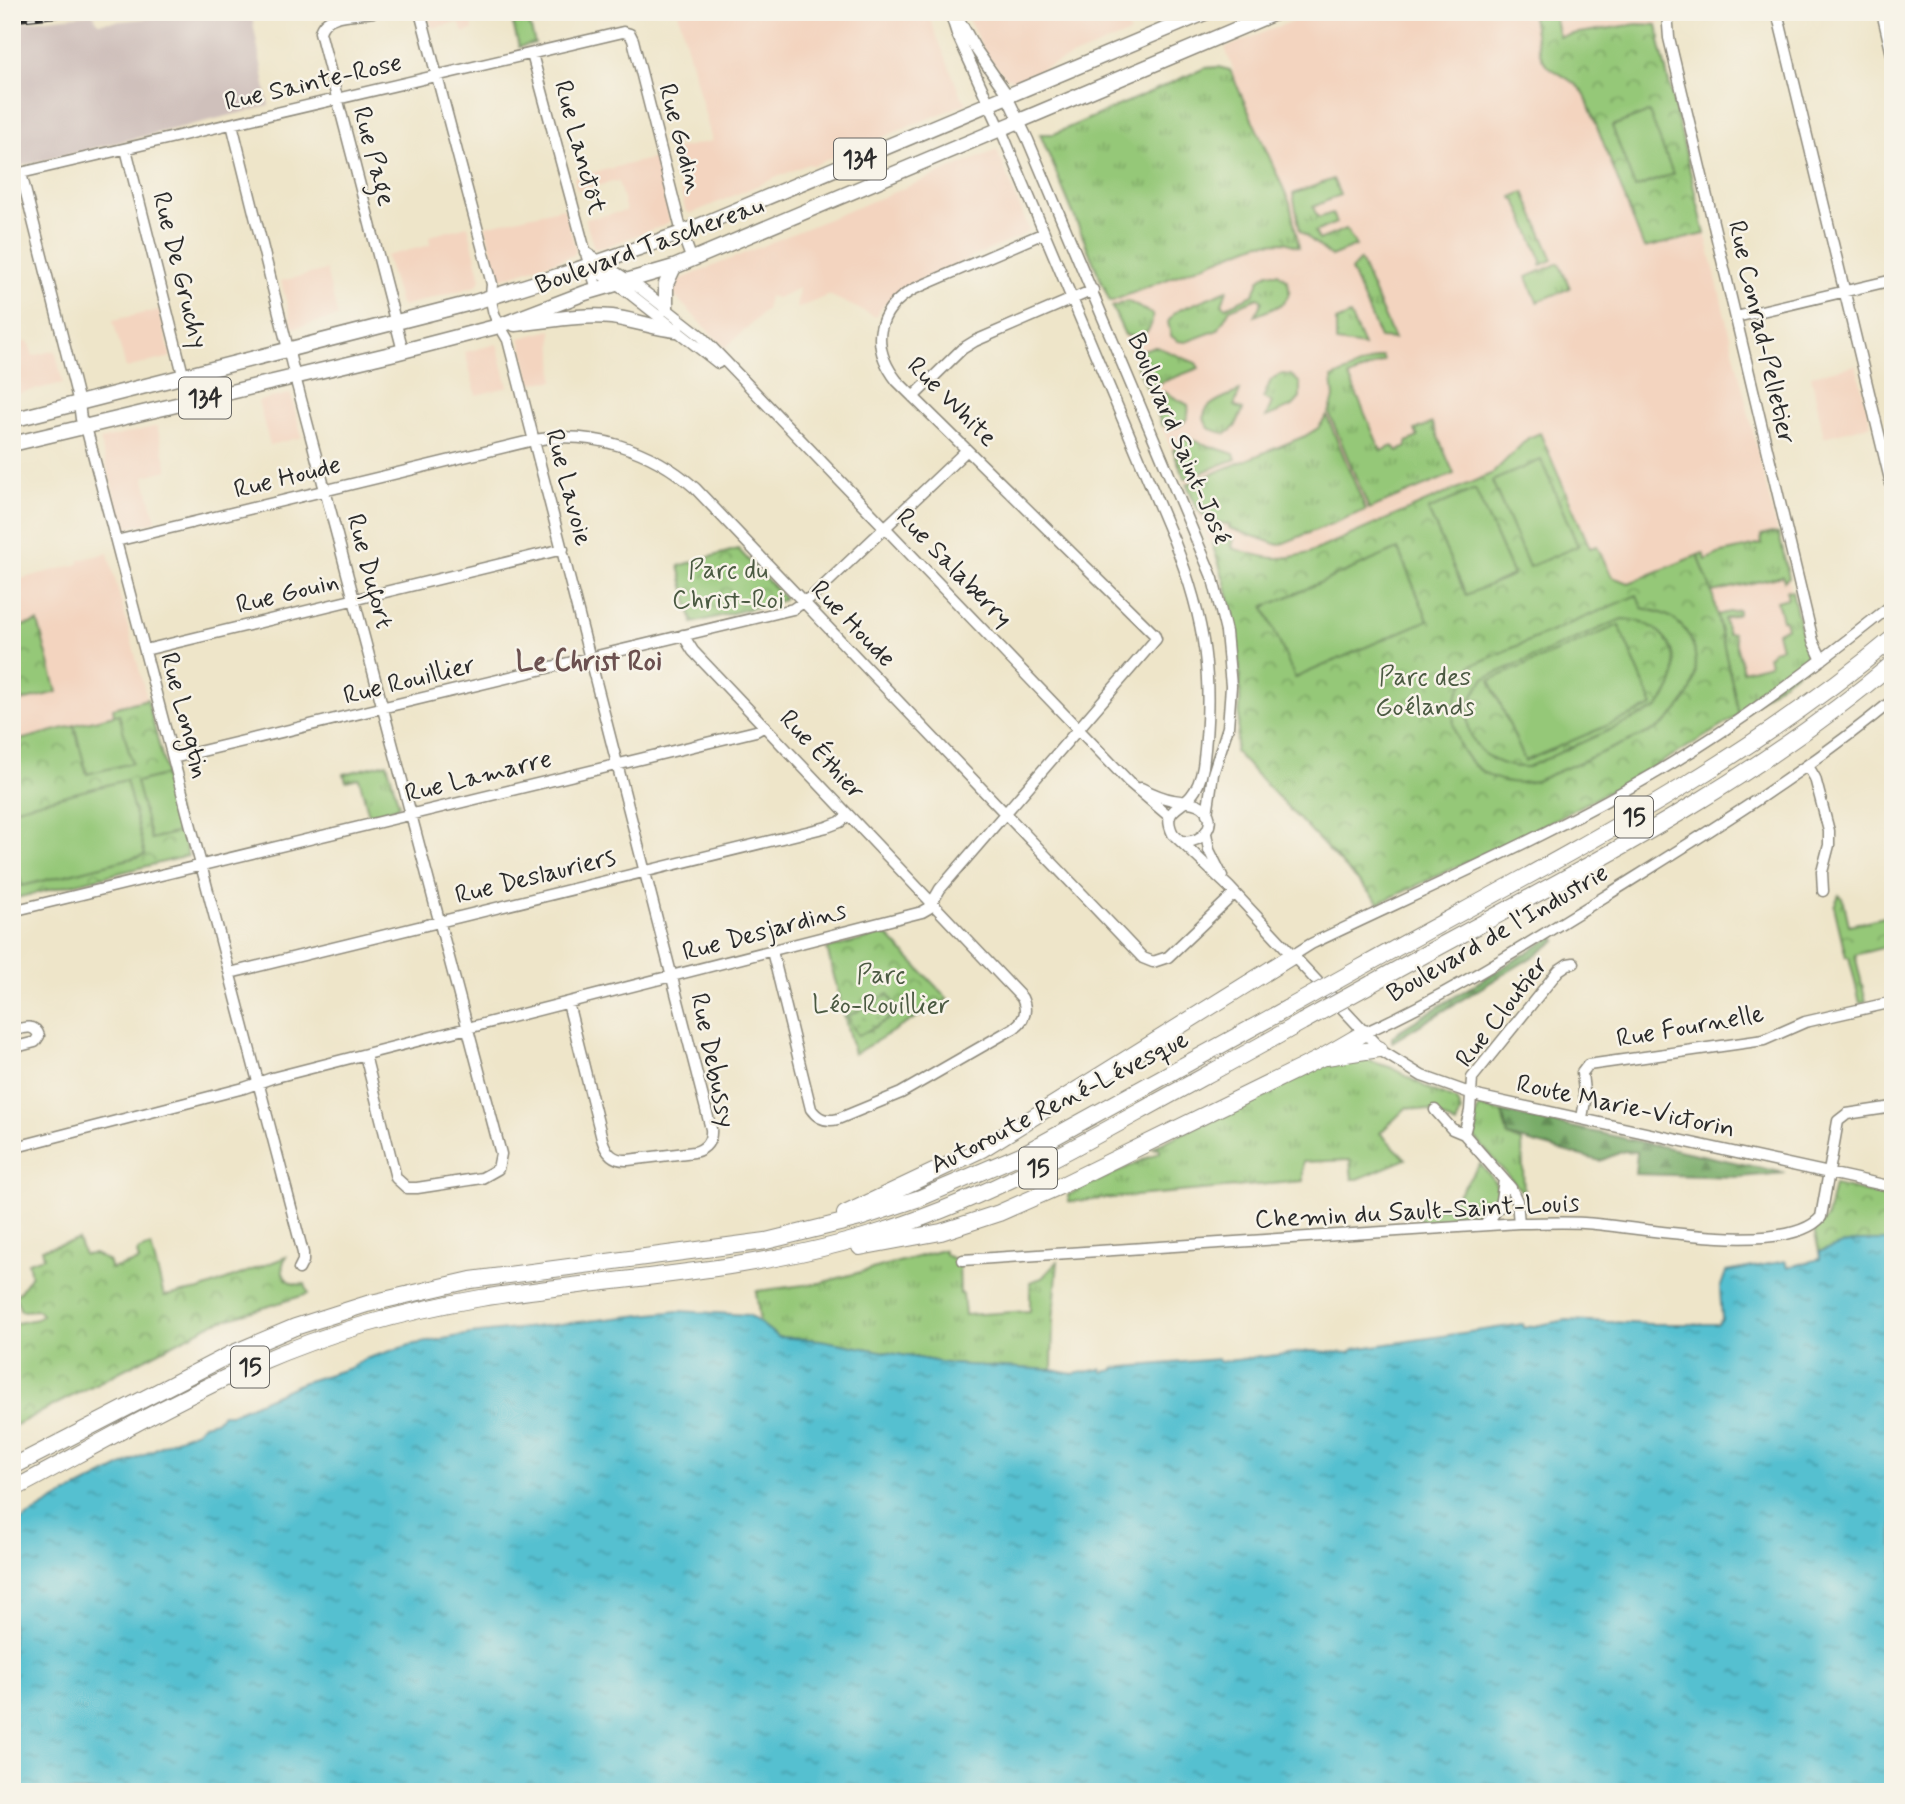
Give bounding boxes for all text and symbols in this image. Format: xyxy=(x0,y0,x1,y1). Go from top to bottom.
street label: Rue Sainte-Rose xyxy=(221,46,406,120)
street label: Rue Lanctôt xyxy=(545,77,613,218)
street label: Rue Godin xyxy=(649,80,711,197)
street label: Rue Page xyxy=(341,103,403,211)
road number: 134 xyxy=(834,139,886,180)
street label: Rue De Gruchy xyxy=(143,189,215,352)
street label: Boulevard Taschereau xyxy=(531,189,769,303)
street label: Rue Conrad-Pelletier xyxy=(1719,217,1803,448)
street label: Boulevard Saint-José xyxy=(1118,328,1238,550)
street label: Rue White xyxy=(899,350,1004,455)
road number: 134 xyxy=(179,377,231,418)
street label: Rue Lavoie xyxy=(536,425,600,550)
street label: Rue Houde xyxy=(230,448,345,508)
street label: Rue Salaberry xyxy=(888,501,1019,636)
street label: Rue Dufort xyxy=(335,510,401,633)
park label: Parc du Christ-Roi xyxy=(672,554,784,618)
street label: Rue Gouin xyxy=(233,565,342,623)
street label: Rue Houde xyxy=(802,573,903,675)
district label: Le Christ Roi xyxy=(516,644,662,681)
street label: Rue Rouillier xyxy=(340,648,479,714)
street label: Rue Longtin xyxy=(149,649,217,783)
park label: Parc des Goélands xyxy=(1375,661,1475,725)
street label: Rue Éthier xyxy=(771,701,874,808)
street label: Rue Lamarre xyxy=(401,742,555,812)
road number: 15 xyxy=(1615,796,1653,838)
street label: Rue Deslauriers xyxy=(452,841,619,913)
street label: Boulevard de l'Industrie xyxy=(1381,856,1615,1011)
street label: Rue Desjardins xyxy=(679,894,850,970)
street label: Rue Cloutier xyxy=(1448,949,1557,1075)
park label: Parc Léo-Rouillier xyxy=(812,959,950,1023)
street label: Rue Debussy xyxy=(681,990,743,1131)
street label: Rue Fournelle xyxy=(1614,997,1767,1057)
street label: Autoroute René-Lévesque xyxy=(925,1023,1195,1183)
street label: Route Marie-Victorin xyxy=(1513,1067,1738,1147)
road number: 15 xyxy=(1019,1148,1057,1188)
street label: Chemin du Sault-Saint-Louis xyxy=(1254,1187,1580,1237)
road number: 15 xyxy=(231,1346,269,1387)

